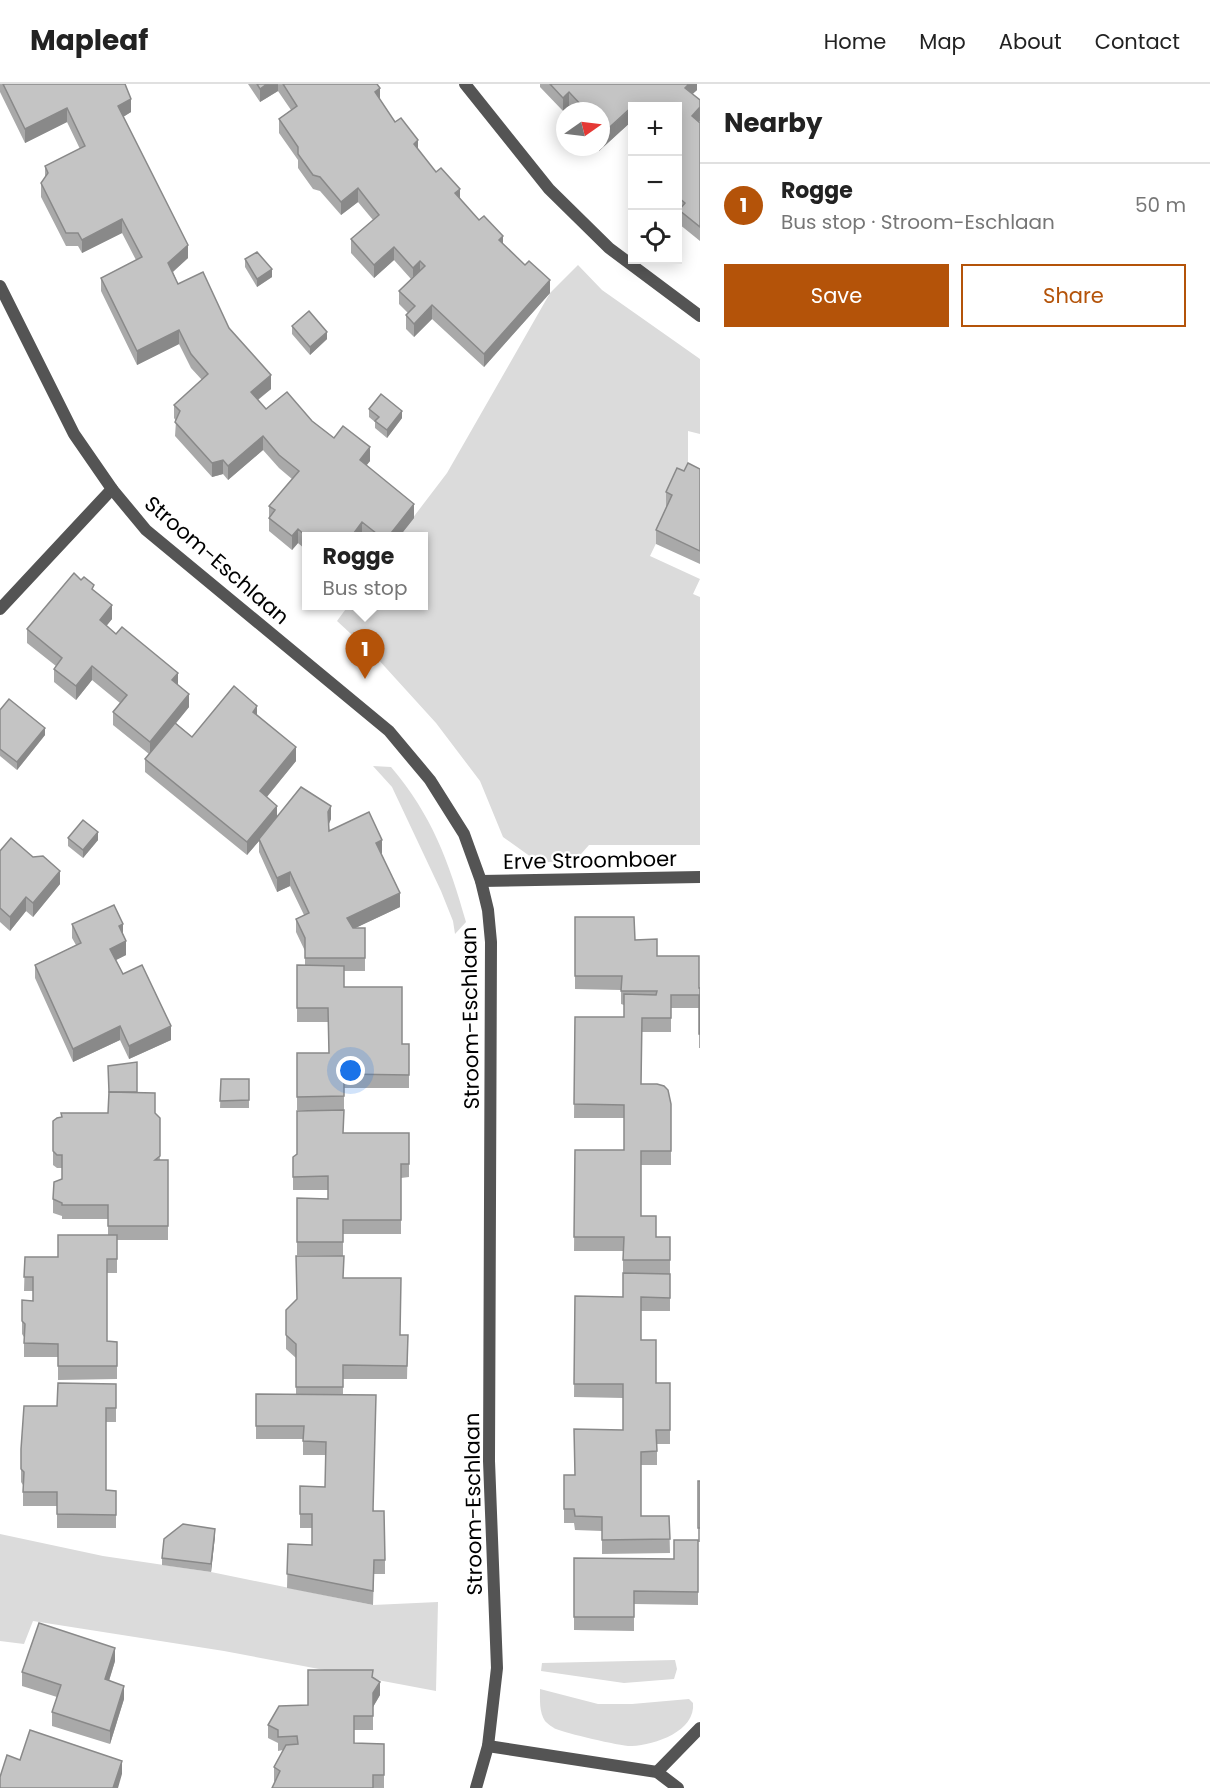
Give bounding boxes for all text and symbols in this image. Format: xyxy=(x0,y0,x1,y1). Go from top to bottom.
text: Mapleaf xyxy=(30,21,148,60)
text: Home xyxy=(824,27,886,56)
text: Map xyxy=(919,27,966,56)
text: About xyxy=(999,27,1062,56)
text: Contact xyxy=(1095,27,1180,56)
north arrow xyxy=(556,102,610,156)
map controls xyxy=(628,102,682,264)
button: + xyxy=(628,102,682,156)
text: Nearby xyxy=(724,105,822,141)
button: − xyxy=(628,156,682,210)
text: Rogge xyxy=(781,175,853,206)
text: 1 xyxy=(740,191,747,219)
text: 50 m xyxy=(1135,191,1186,219)
text: Bus stop · Stroom-Eschlaan xyxy=(781,208,1055,236)
button: locate xyxy=(628,210,682,264)
button: Save xyxy=(724,264,949,327)
button: Share xyxy=(961,264,1186,327)
street label: Stroom-Eschlaan xyxy=(139,489,295,631)
popup xyxy=(302,532,428,610)
text: Rogge xyxy=(323,541,394,572)
text: Bus stop xyxy=(323,574,407,602)
pin: 1 xyxy=(346,630,385,679)
street label: Erve Stroomboer xyxy=(503,844,677,876)
street label: Stroom-Eschlaan xyxy=(454,926,486,1110)
your location xyxy=(336,1056,365,1085)
street label: Stroom-Eschlaan xyxy=(457,1412,489,1596)

